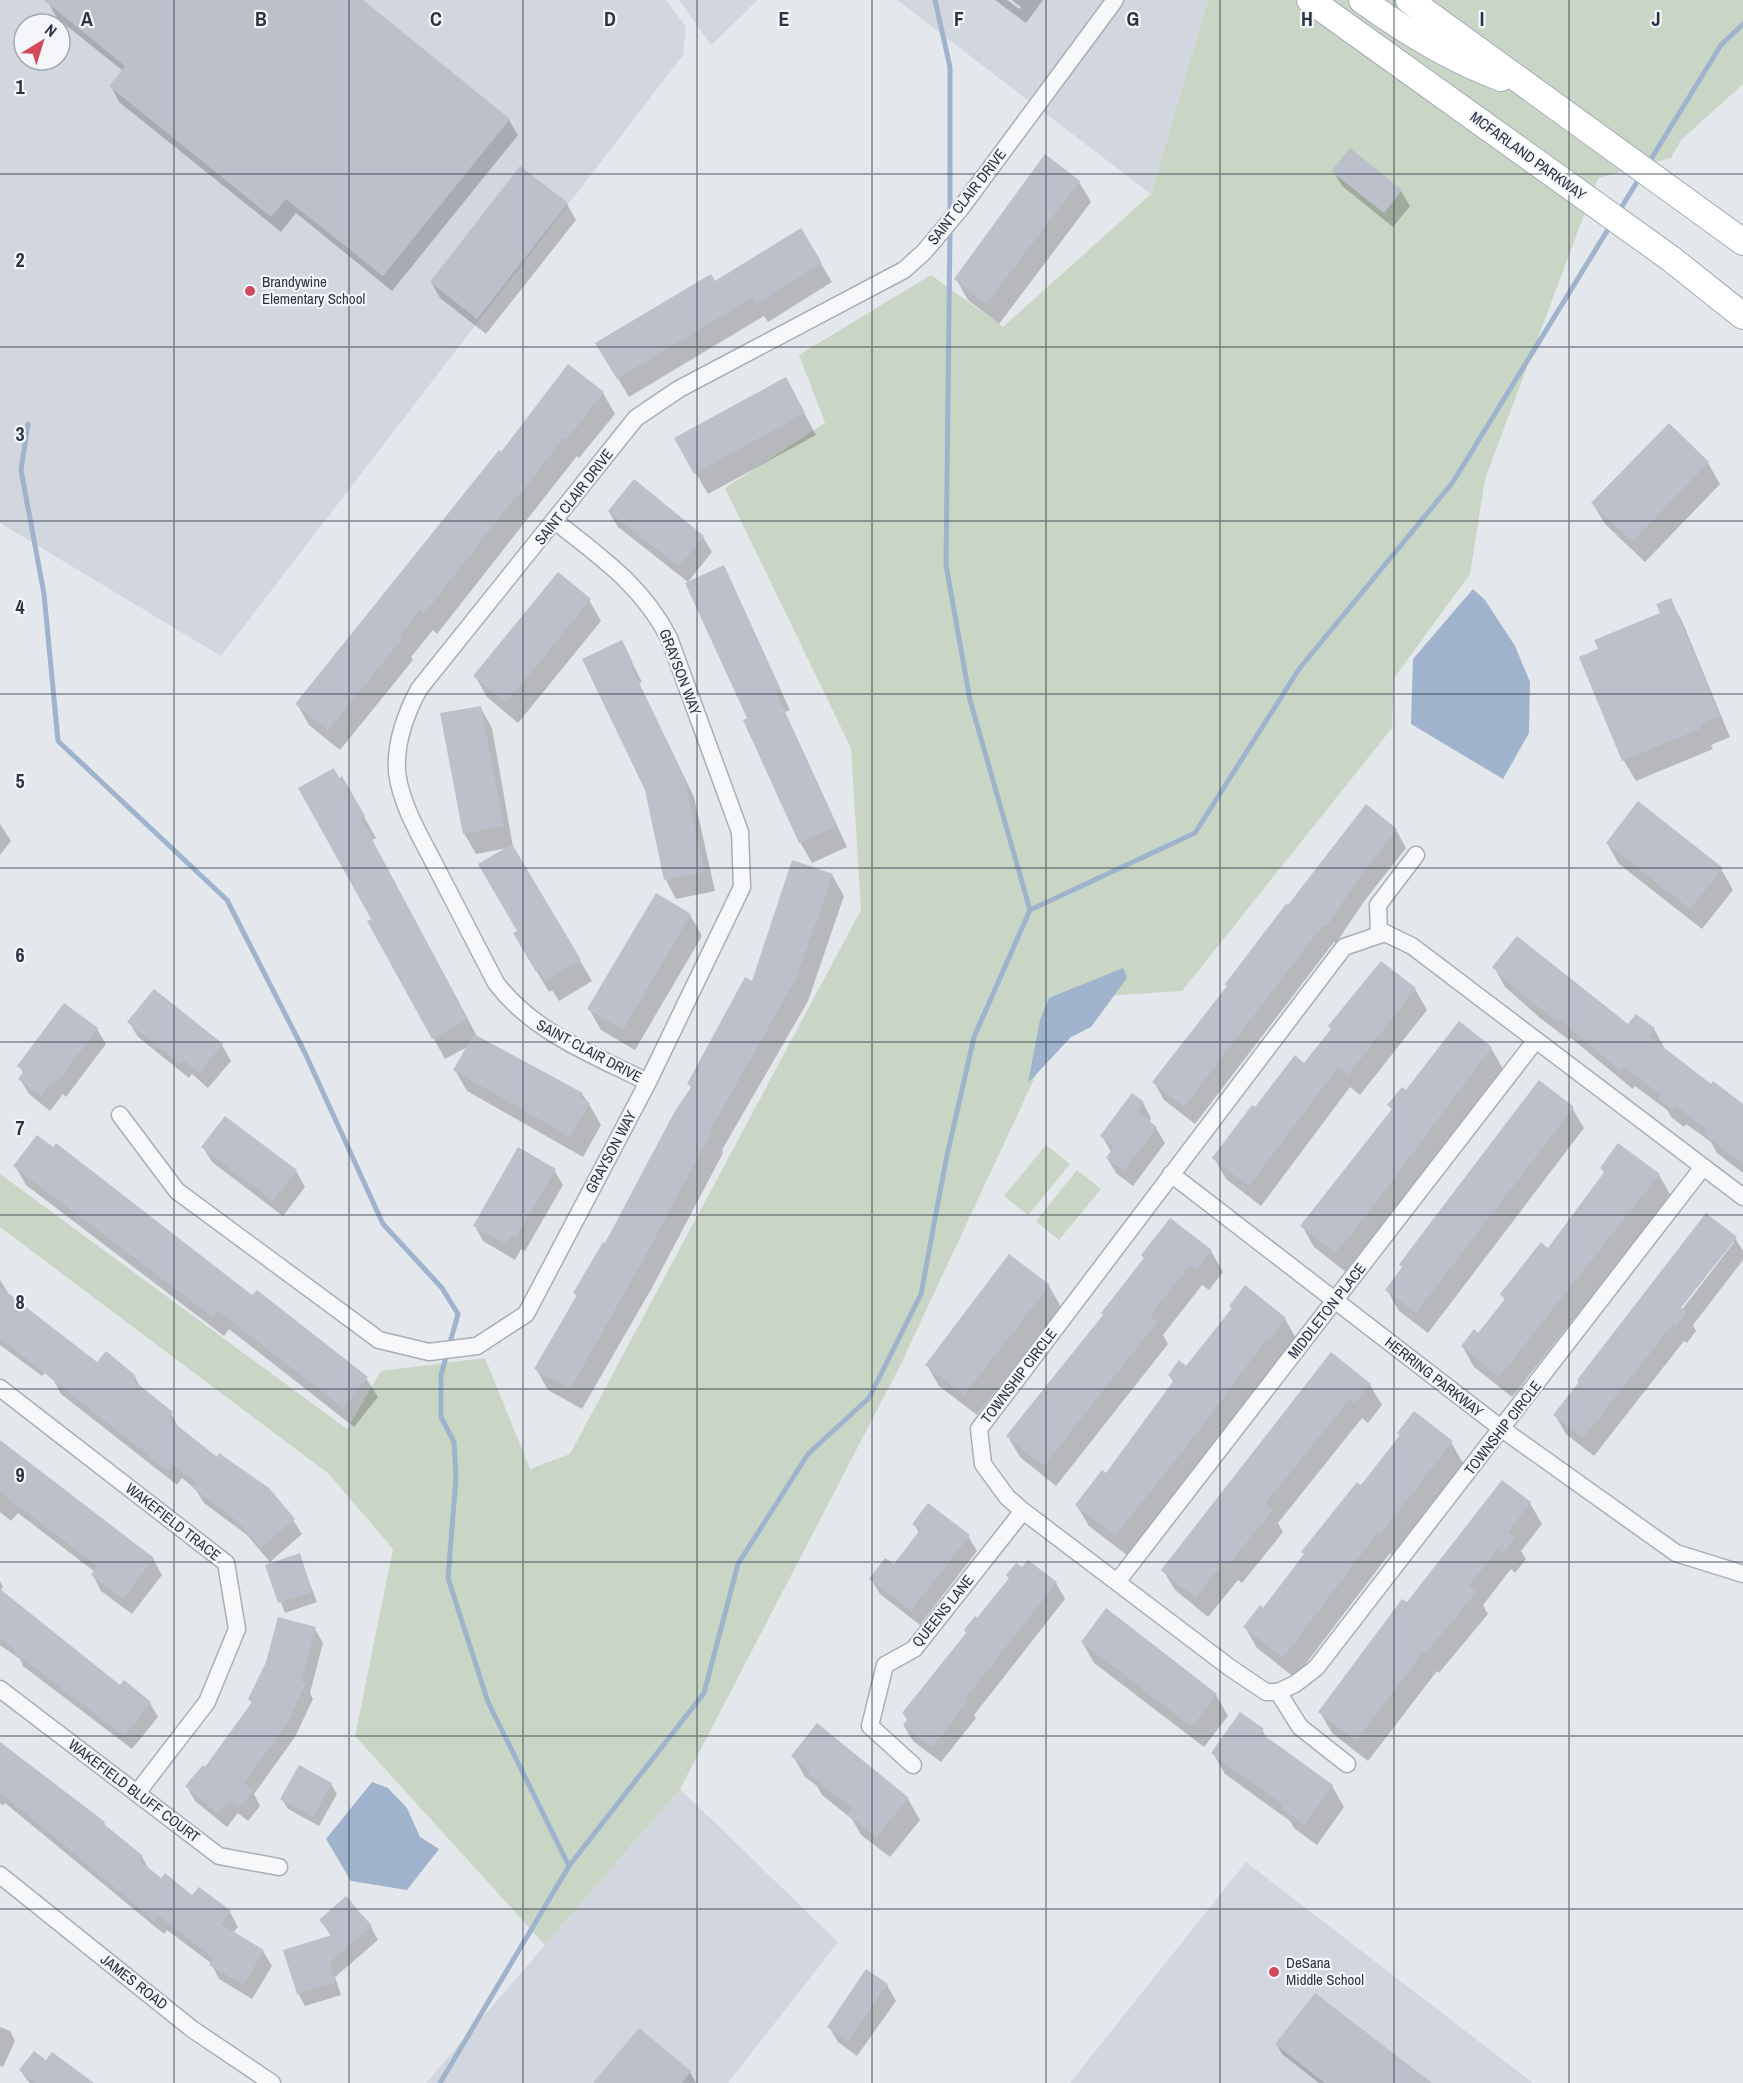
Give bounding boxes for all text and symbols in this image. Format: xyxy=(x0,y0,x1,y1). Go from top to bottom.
text: A xyxy=(81,5,93,32)
text: B xyxy=(255,5,267,32)
text: C xyxy=(430,5,442,32)
text: D xyxy=(604,5,616,32)
text: E xyxy=(779,5,790,32)
text: F xyxy=(954,5,964,32)
text: G xyxy=(1127,5,1139,32)
text: H xyxy=(1301,5,1313,32)
text: I xyxy=(1480,5,1484,32)
text: J xyxy=(1651,5,1661,32)
north arrow xyxy=(12,12,72,72)
text: N xyxy=(41,19,62,42)
text: 1 xyxy=(15,73,25,100)
street label: MCFARLAND PARKWAY xyxy=(1466,106,1591,205)
street label: SAINT CLAIR DRIVE xyxy=(922,144,1011,249)
text: 2 xyxy=(15,246,25,273)
place label: Brandywine Elementary School xyxy=(262,271,365,309)
marker: Brandywine Elementary School xyxy=(243,284,257,298)
text: 3 xyxy=(15,420,25,447)
street label: SAINT CLAIR DRIVE xyxy=(529,444,618,549)
text: 4 xyxy=(15,593,25,620)
street label: GRAYSON WAY xyxy=(654,626,707,719)
text: 5 xyxy=(15,767,25,794)
text: 6 xyxy=(15,941,25,968)
street label: SAINT CLAIR DRIVE xyxy=(533,1014,646,1087)
street label: GRAYSON WAY xyxy=(580,1106,641,1197)
text: 7 xyxy=(15,1114,25,1141)
street label: MIDDLETON PLACE xyxy=(1283,1259,1371,1363)
text: 8 xyxy=(15,1288,25,1315)
street label: TOWNSHIP CIRCLE xyxy=(976,1324,1061,1428)
street label: HERRING PARKWAY xyxy=(1381,1332,1488,1422)
street label: TOWNSHIP CIRCLE xyxy=(1459,1376,1546,1479)
text: 9 xyxy=(15,1461,25,1488)
street label: WAKEFIELD TRACE xyxy=(121,1478,225,1565)
street label: QUEENS LANE xyxy=(907,1570,978,1651)
street label: WAKEFIELD BLUFF COURT xyxy=(64,1734,205,1847)
street label: JAMES ROAD xyxy=(96,1949,172,2015)
place label: DeSana Middle School xyxy=(1286,1952,1364,1990)
marker: DeSana Middle School xyxy=(1267,1965,1281,1979)

